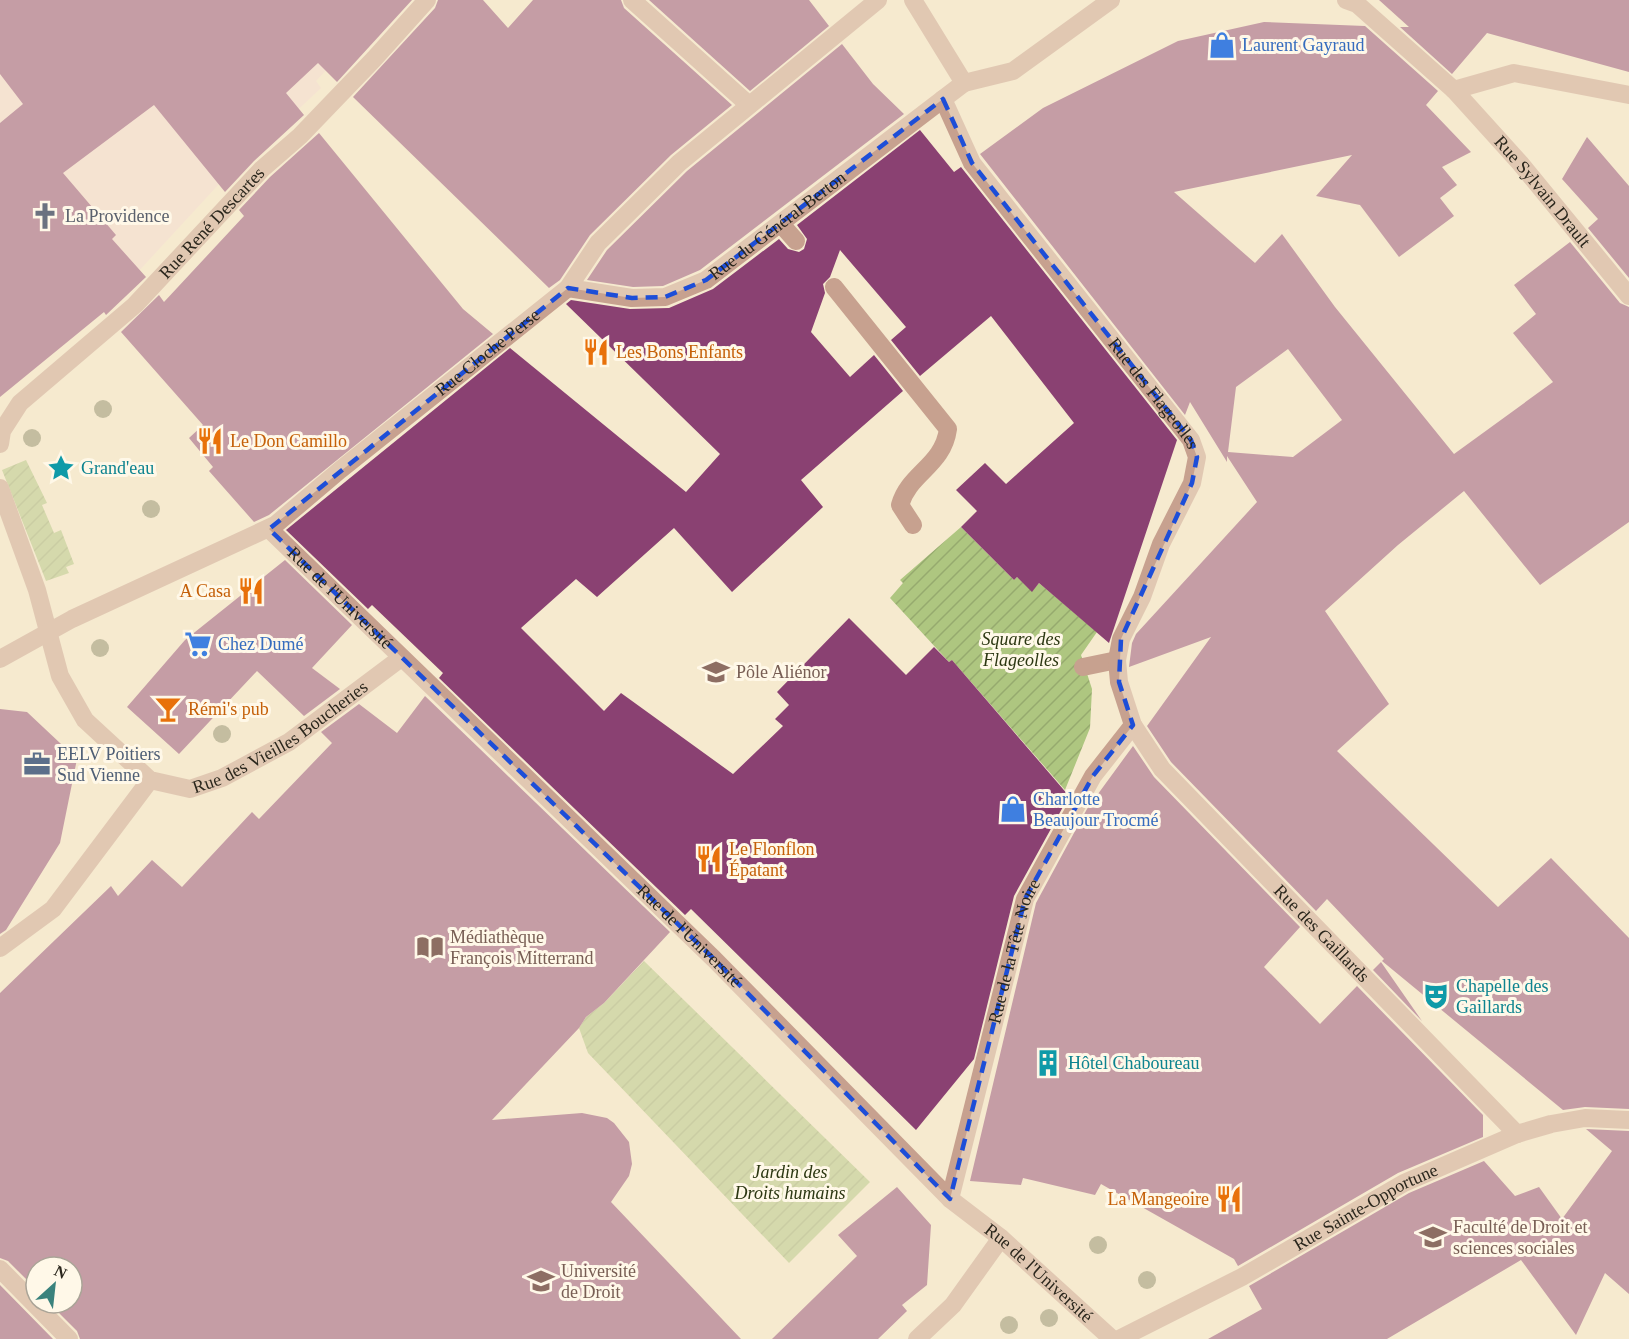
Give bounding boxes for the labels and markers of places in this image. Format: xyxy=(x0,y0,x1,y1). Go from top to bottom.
shop icon: Laurent Gayraud xyxy=(1207,30,1237,60)
place label: Laurent Gayraud xyxy=(1242,35,1364,55)
church icon: La Providence xyxy=(30,201,60,231)
place label: La Providence xyxy=(65,206,169,226)
restaurant icon: Les Bons Enfants xyxy=(581,337,611,367)
place label: Les Bons Enfants xyxy=(616,342,743,362)
restaurant icon: Le Don Camillo xyxy=(195,426,225,456)
place label: Le Don Camillo xyxy=(230,431,347,451)
place icon: Grand'eau xyxy=(46,453,76,483)
place label: Grand'eau xyxy=(81,458,154,478)
restaurant icon: A Casa xyxy=(236,576,266,606)
place label: A Casa xyxy=(180,581,231,601)
supermarket icon: Chez Dumé xyxy=(183,629,213,659)
place label: Chez Dumé xyxy=(218,634,303,654)
school or university icon: Pôle Aliénor xyxy=(701,657,731,687)
place label: Pôle Aliénor xyxy=(736,662,827,682)
bar icon: Rémi's pub xyxy=(153,694,183,724)
place label: Rémi's pub xyxy=(188,699,269,719)
place label: EELV Poitiers Sud Vienne xyxy=(57,744,161,785)
office icon: EELV Poitiers Sud Vienne xyxy=(22,749,52,779)
place label: Charlotte Beaujour Trocmé xyxy=(1033,789,1159,830)
shop icon: Charlotte Beaujour Trocmé xyxy=(998,794,1028,824)
place label: Le Flonflon Épatant xyxy=(729,839,815,880)
restaurant icon: Le Flonflon Épatant xyxy=(694,844,724,874)
place label: Médiathèque François Mitterrand xyxy=(450,927,593,968)
library icon: Médiathèque François Mitterrand xyxy=(415,932,445,962)
place label: Chapelle des Gaillards xyxy=(1456,976,1548,1017)
theatre icon: Chapelle des Gaillards xyxy=(1421,981,1451,1011)
building icon: Hôtel Chaboureau xyxy=(1033,1048,1063,1078)
place label: Hôtel Chaboureau xyxy=(1068,1053,1199,1073)
restaurant icon: La Mangeoire xyxy=(1214,1184,1244,1214)
place label: La Mangeoire xyxy=(1108,1189,1209,1209)
place label: Faculté de Droit et sciences sociales xyxy=(1453,1217,1587,1258)
school or university icon: Faculté de Droit et sciences sociales xyxy=(1418,1222,1448,1252)
place label: Université de Droit xyxy=(561,1261,636,1302)
school or university icon: Université de Droit xyxy=(526,1266,556,1296)

